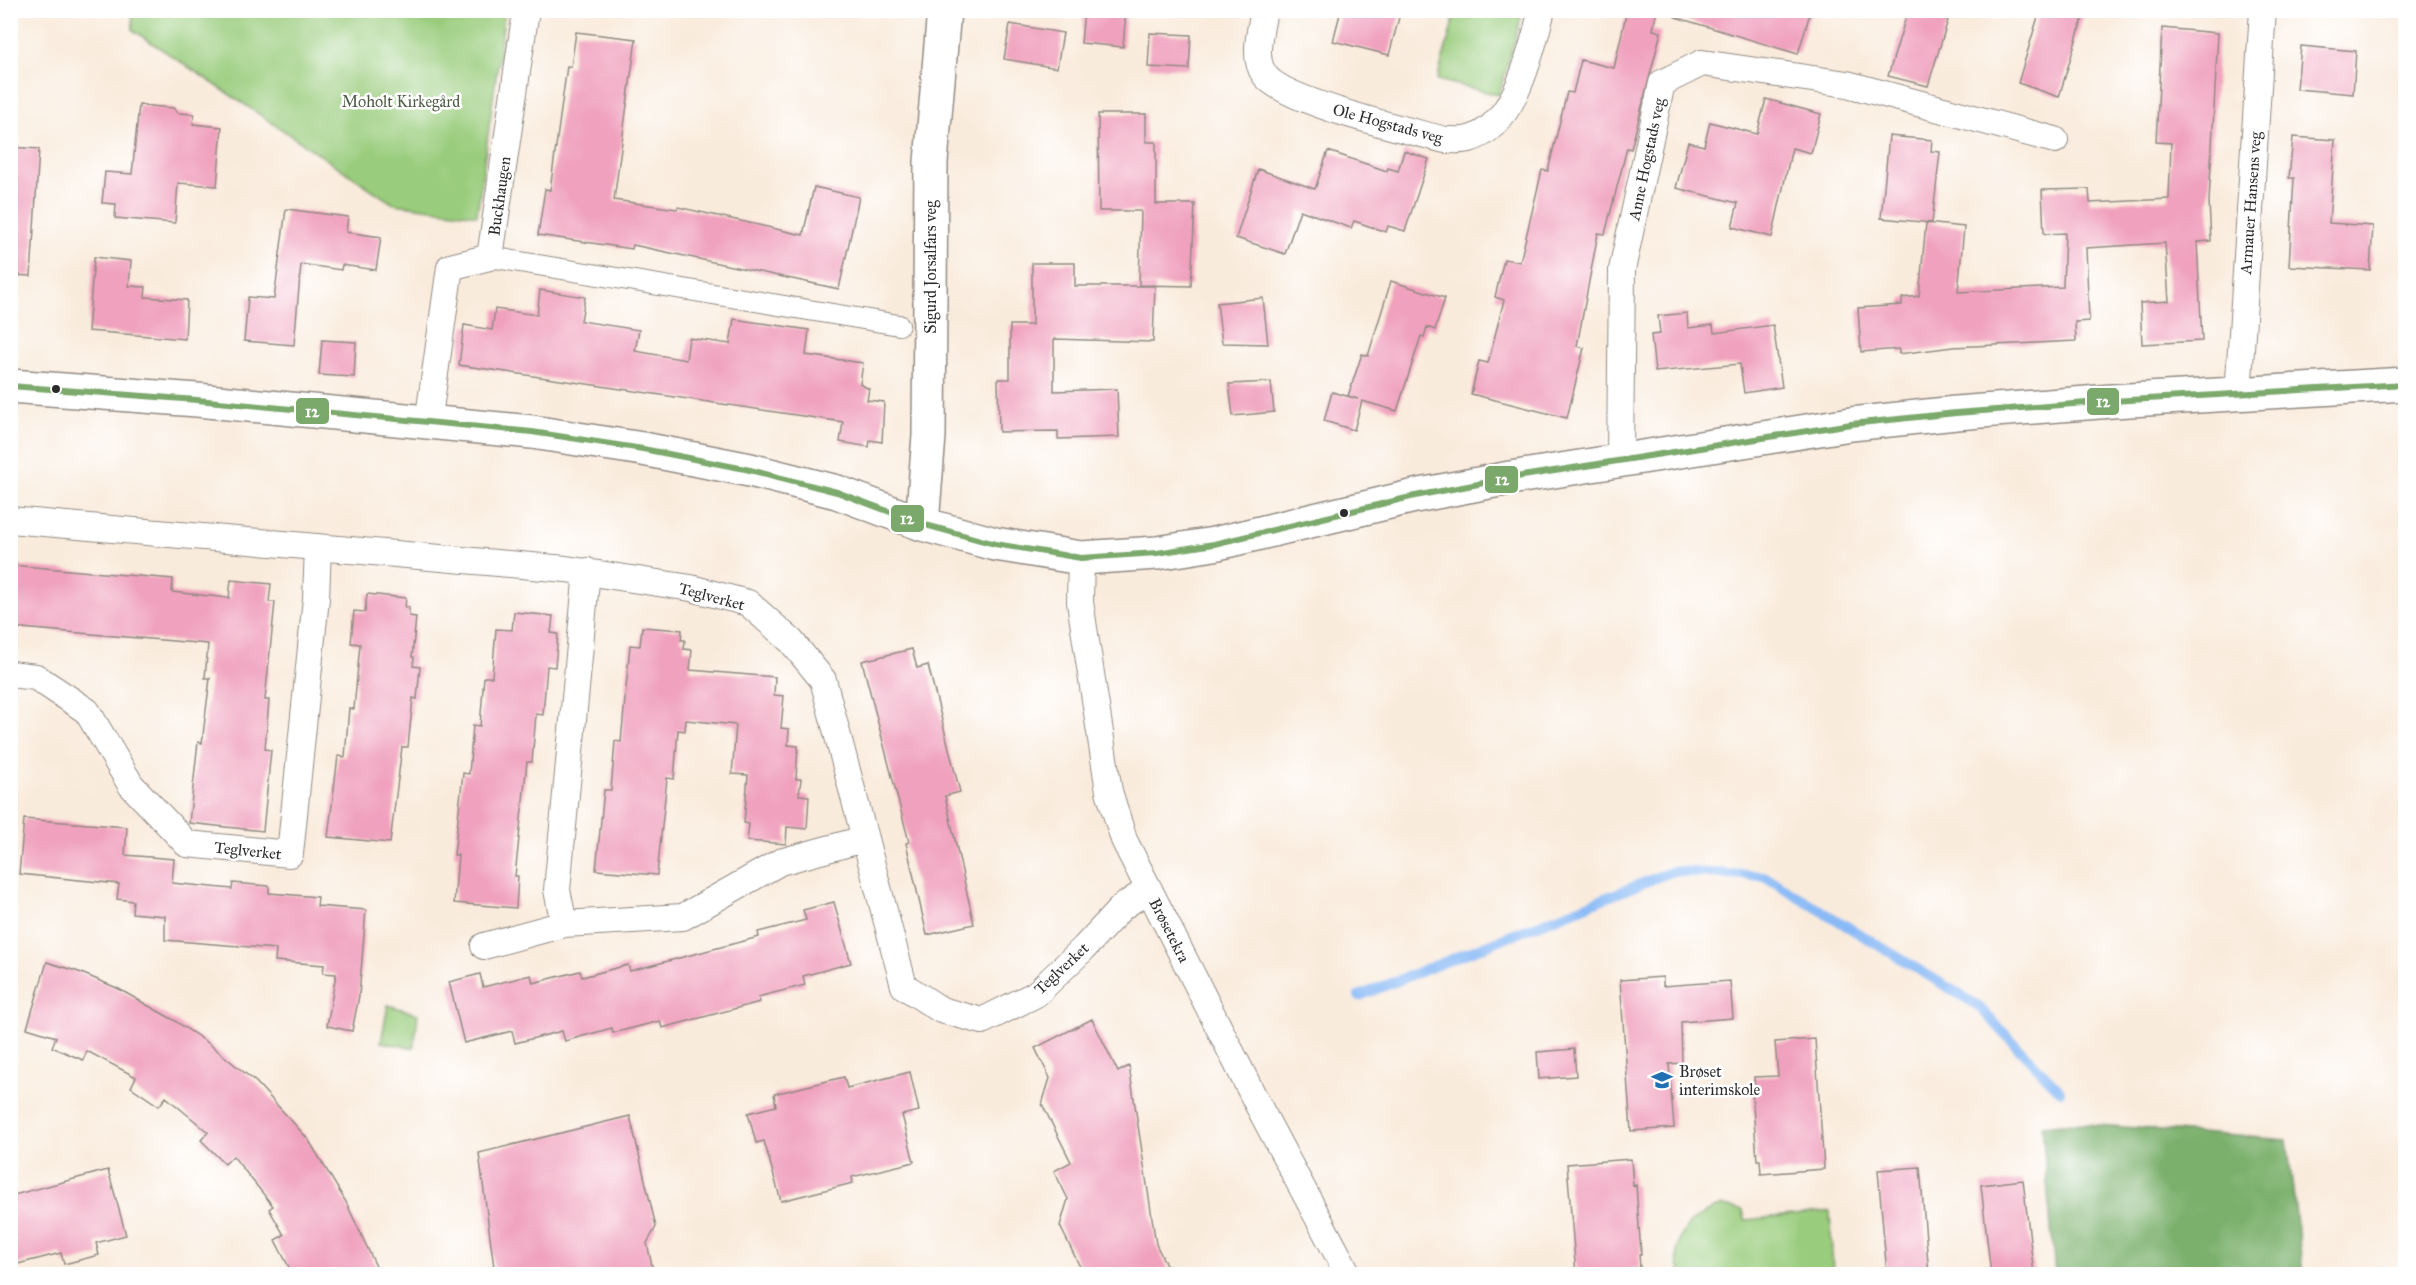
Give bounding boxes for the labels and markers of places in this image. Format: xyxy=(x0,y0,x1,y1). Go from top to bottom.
unlabelled marker xyxy=(50,383,62,395)
unlabelled marker xyxy=(1338,507,1350,519)
place label: Brøset interimskole xyxy=(1679,1062,1761,1099)
school or university icon: Brøset interimskole xyxy=(1650,1068,1674,1092)

